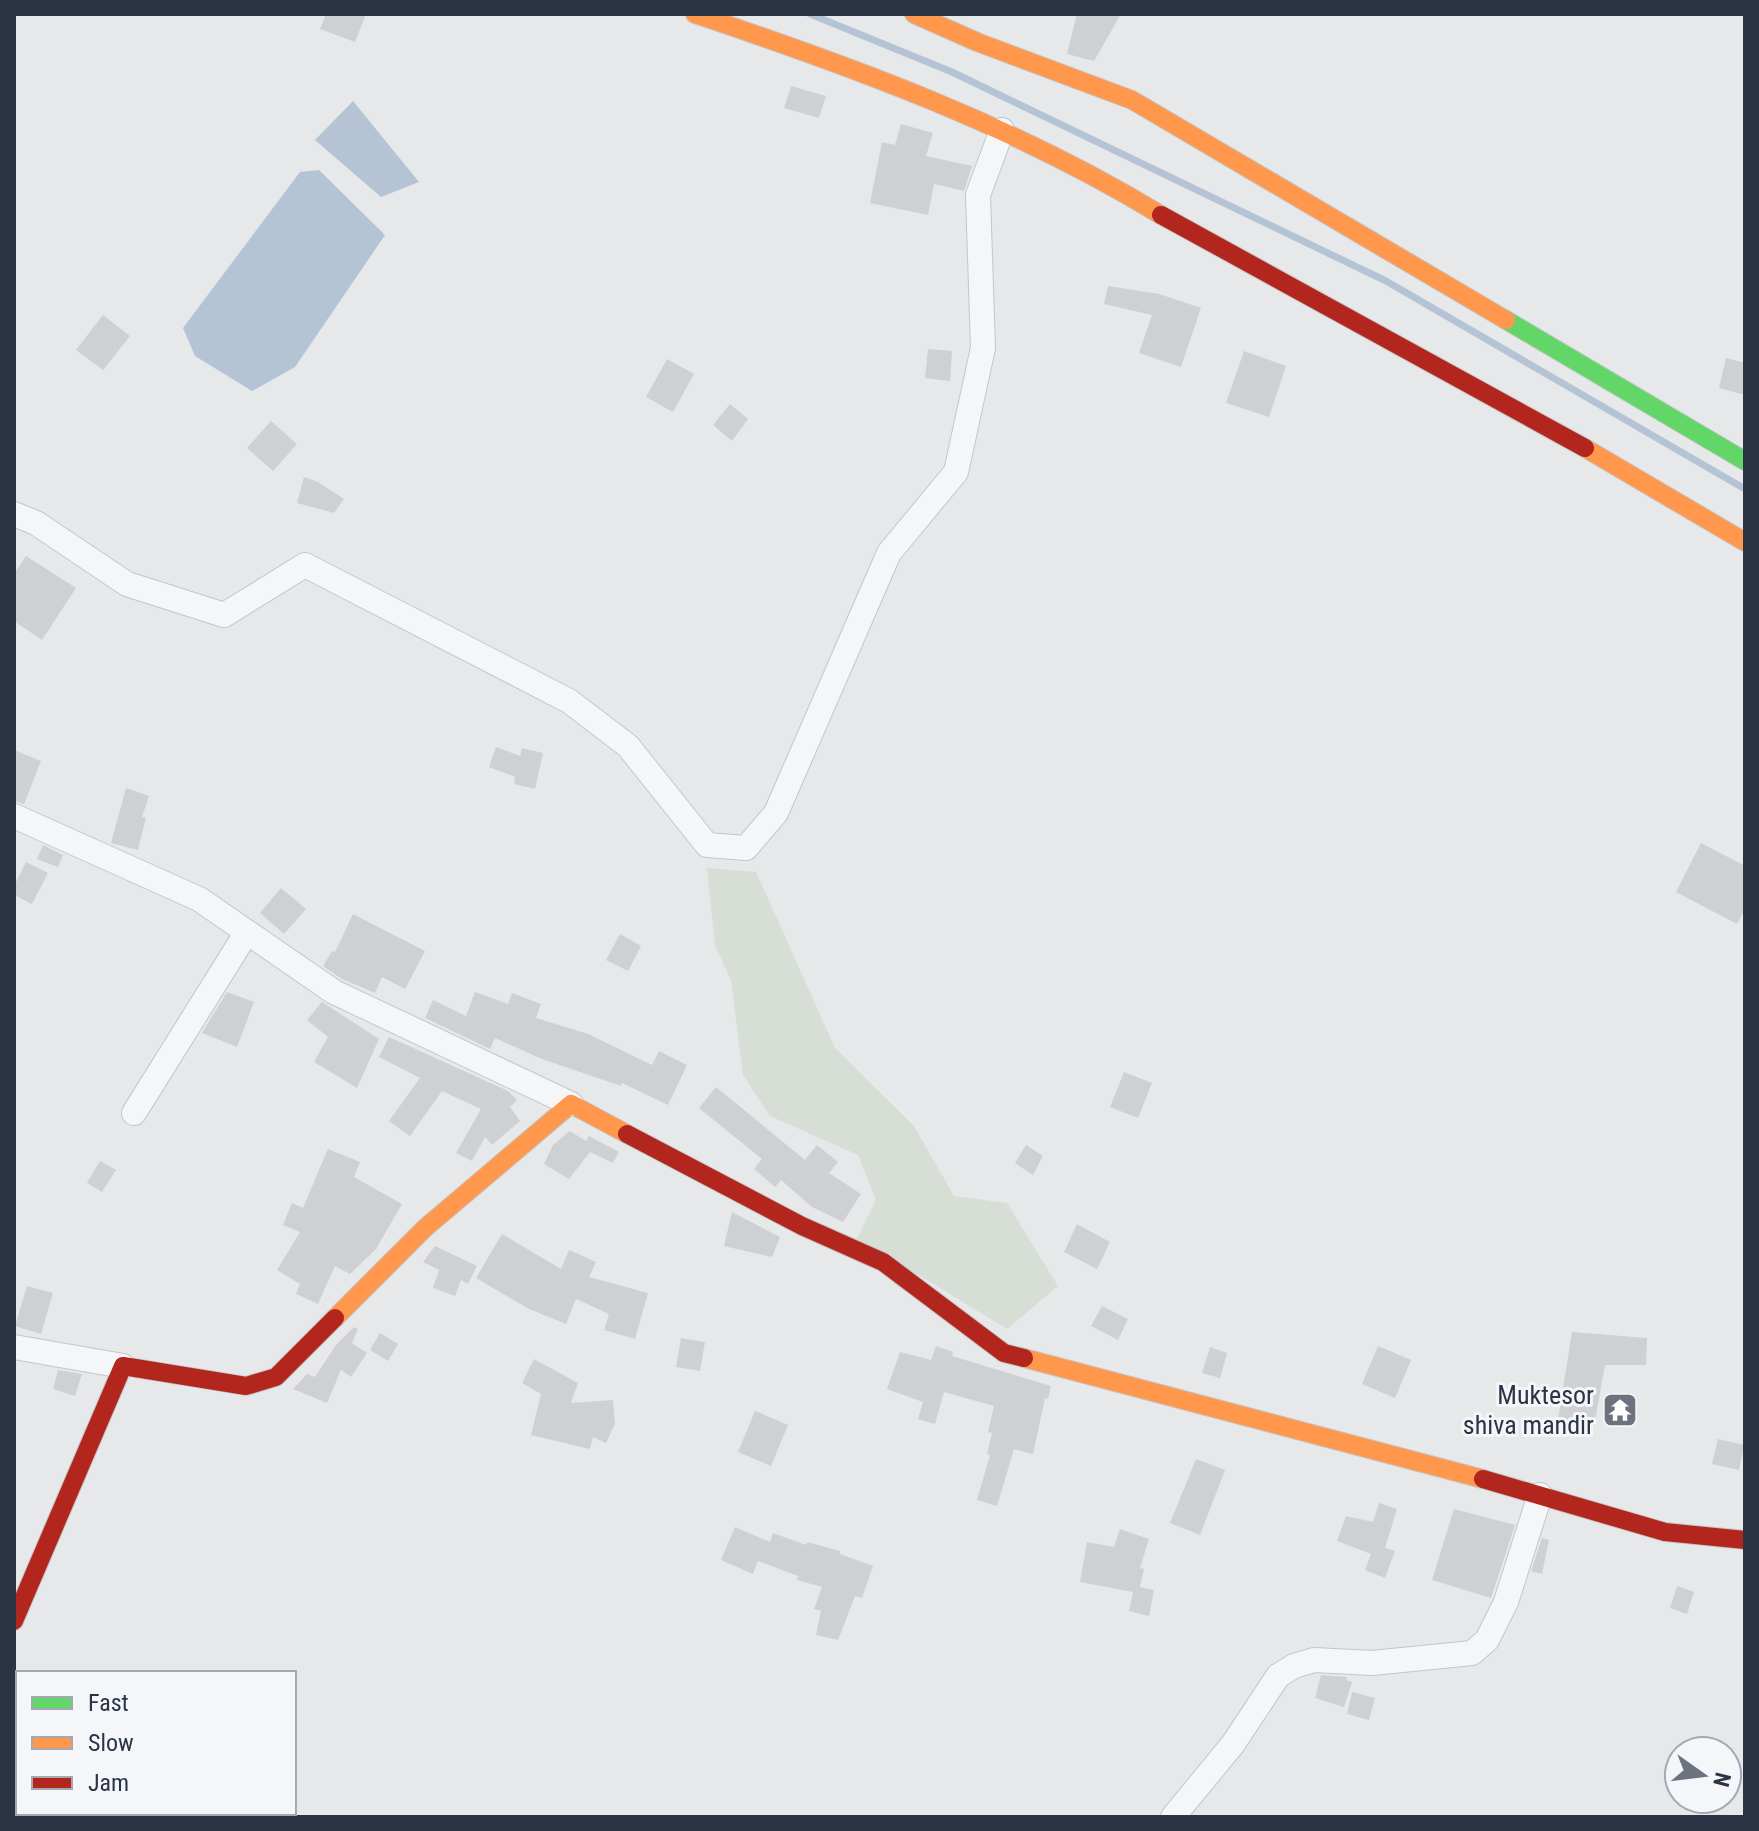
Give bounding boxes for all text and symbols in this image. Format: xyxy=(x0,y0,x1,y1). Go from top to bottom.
place label: Muktesor shiva mandir xyxy=(1463,1380,1594,1440)
temple icon: Muktesor shiva mandir xyxy=(1601,1391,1639,1429)
legend xyxy=(16,1671,296,1815)
text: Fast xyxy=(88,1689,129,1717)
text: Slow xyxy=(88,1729,134,1757)
north arrow xyxy=(1663,1735,1743,1815)
text: Jam xyxy=(88,1769,129,1797)
text: N xyxy=(1708,1770,1736,1789)

